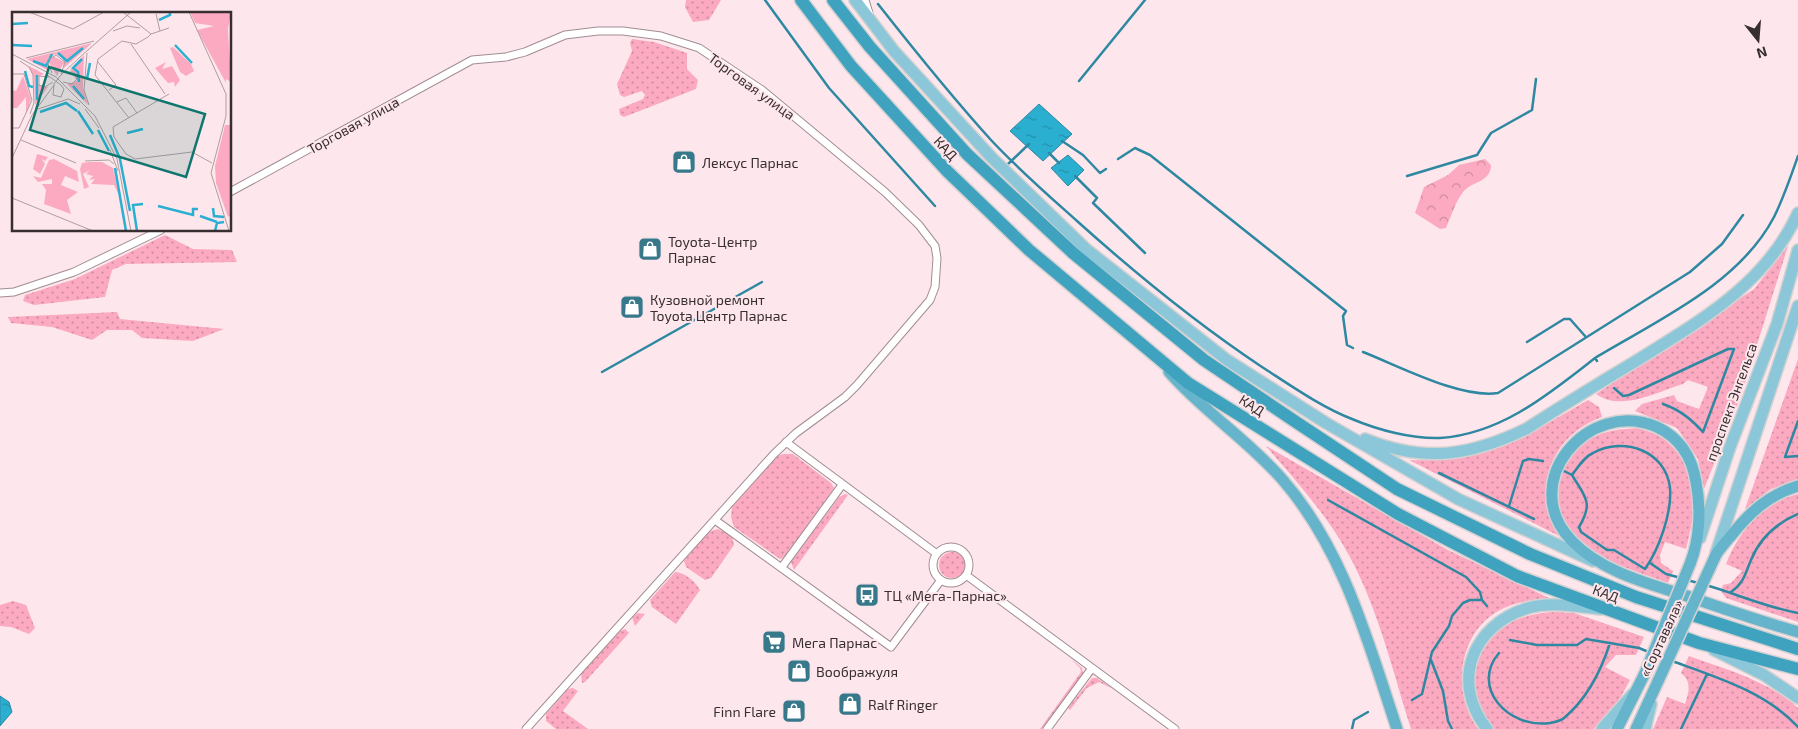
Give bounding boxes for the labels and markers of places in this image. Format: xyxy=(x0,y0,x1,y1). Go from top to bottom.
shop icon: Лексус Парнас xyxy=(671,149,697,175)
place label: Лексус Парнас xyxy=(702,154,799,171)
place label: Toyota-Центр Парнас xyxy=(668,233,757,266)
shop icon: Toyota-Центр Парнас xyxy=(637,236,663,262)
place label: Кузовной ремонт Toyota Центр Парнас xyxy=(650,291,787,324)
shop icon: Кузовной ремонт Toyota Центр Парнас xyxy=(619,294,645,320)
bus stop icon: ТЦ «Мега-Парнас» xyxy=(854,582,880,608)
place label: ТЦ «Мега-Парнас» xyxy=(884,587,1007,604)
supermarket icon: Мега Парнас xyxy=(761,629,787,655)
place label: Мега Парнас xyxy=(792,634,877,651)
shop icon: Воображуля xyxy=(786,658,812,684)
place label: Воображуля xyxy=(816,663,898,680)
shop icon: Ralf Ringer xyxy=(837,691,863,717)
place label: Ralf Ringer xyxy=(868,696,938,713)
shop icon: Finn Flare xyxy=(781,698,807,724)
place label: Finn Flare xyxy=(713,703,776,720)

